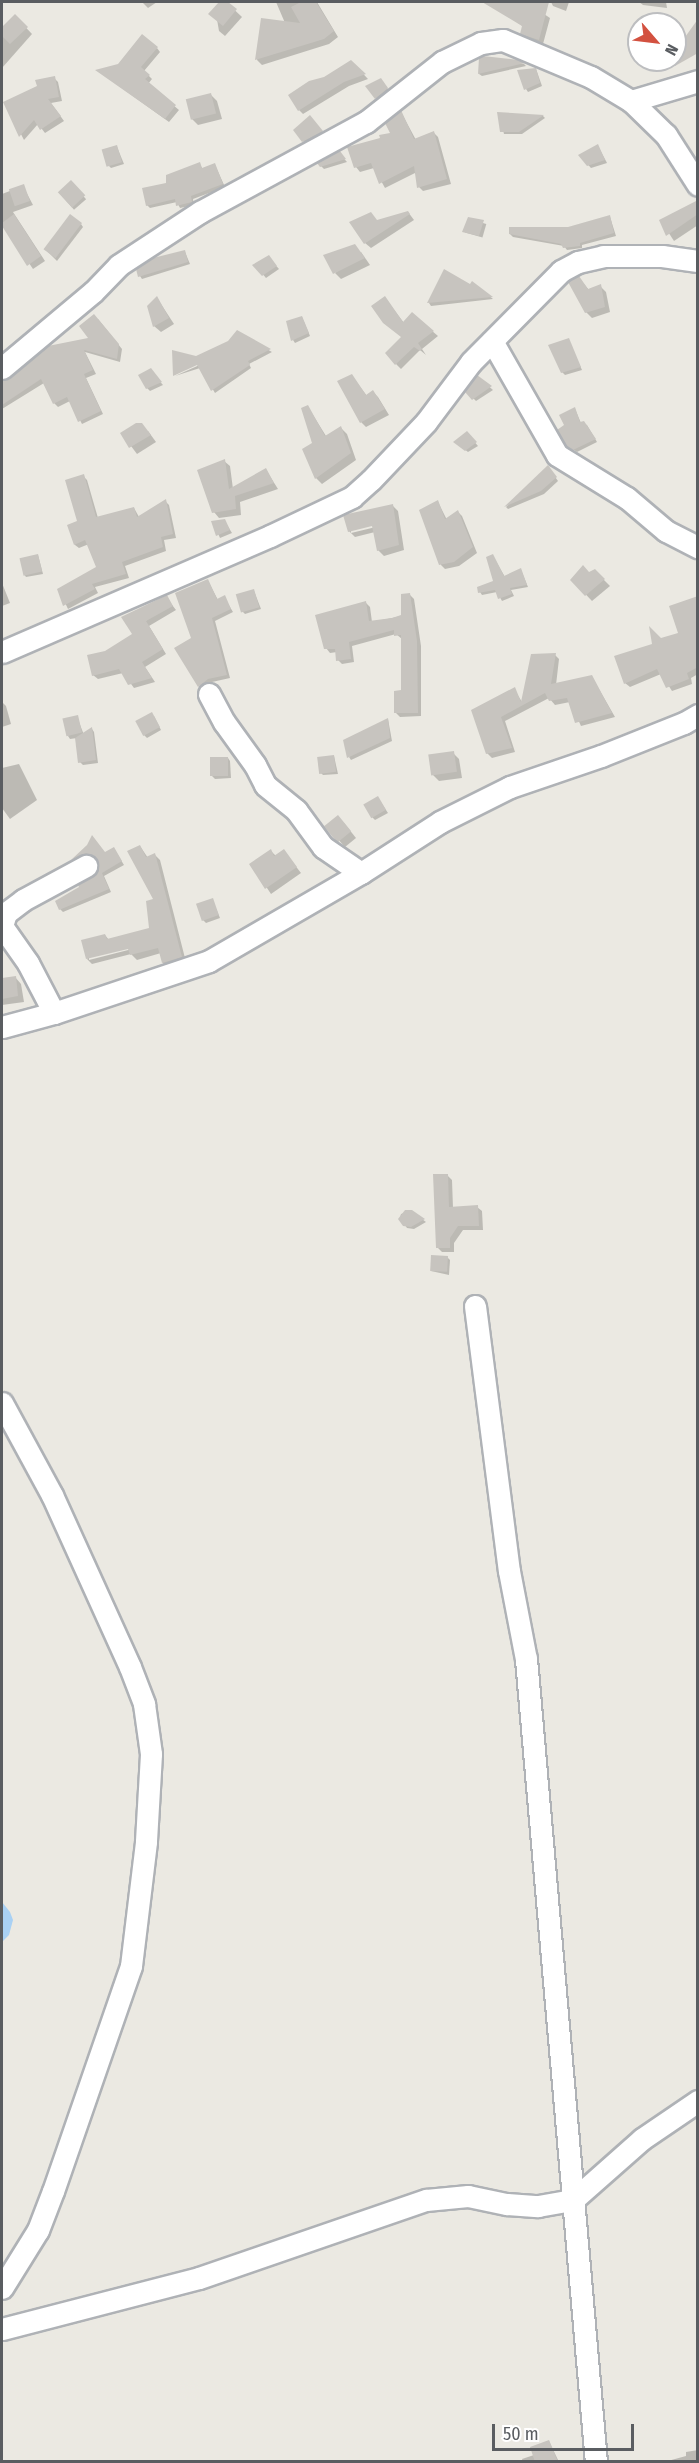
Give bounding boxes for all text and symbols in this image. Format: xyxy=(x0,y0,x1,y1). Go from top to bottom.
north arrow xyxy=(627,12,687,72)
text: N xyxy=(661,41,682,58)
scale bar xyxy=(495,2412,638,2450)
text: 50 m xyxy=(503,2423,539,2445)

